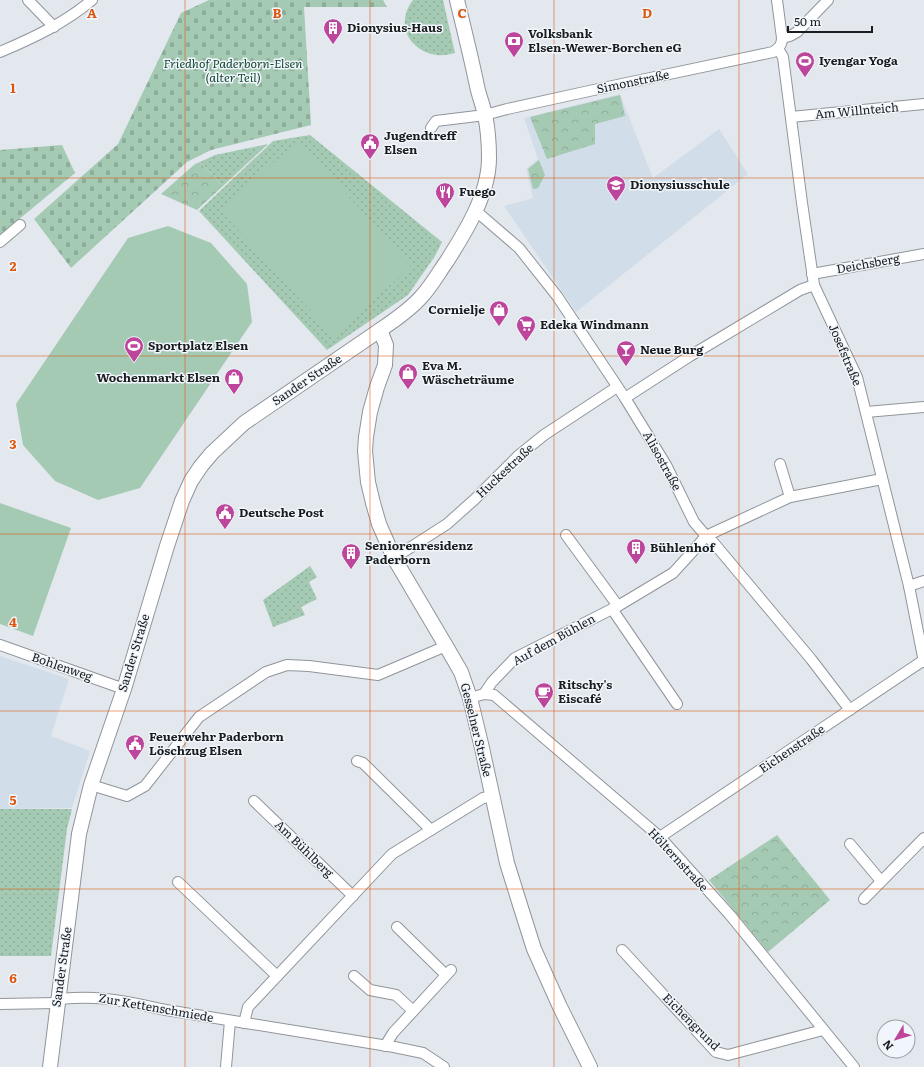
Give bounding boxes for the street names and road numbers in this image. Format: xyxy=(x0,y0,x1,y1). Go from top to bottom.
street label: Simonstraße xyxy=(595,65,671,98)
street label: Am Willnteich xyxy=(814,97,900,123)
street label: Deichsberg xyxy=(835,249,901,277)
street label: Josefstraße xyxy=(825,321,867,388)
street label: Sander Straße xyxy=(268,349,345,409)
street label: Alisostraße xyxy=(639,428,687,494)
street label: Huckestraße xyxy=(471,439,537,502)
street label: Auf dem Bühlen xyxy=(509,609,598,669)
street label: Sander Straße xyxy=(113,611,153,694)
street label: Bohlenweg xyxy=(29,647,95,685)
street label: Gesselner Straße xyxy=(457,681,497,779)
street label: Eichenstraße xyxy=(755,720,828,777)
street label: Am Bühlberg xyxy=(271,815,338,881)
street label: Hölternstraße xyxy=(644,823,713,895)
street label: Sander Straße xyxy=(46,926,76,1008)
street label: Zur Kettenschmiede xyxy=(97,988,215,1026)
street label: Eichengrund xyxy=(659,989,725,1055)

